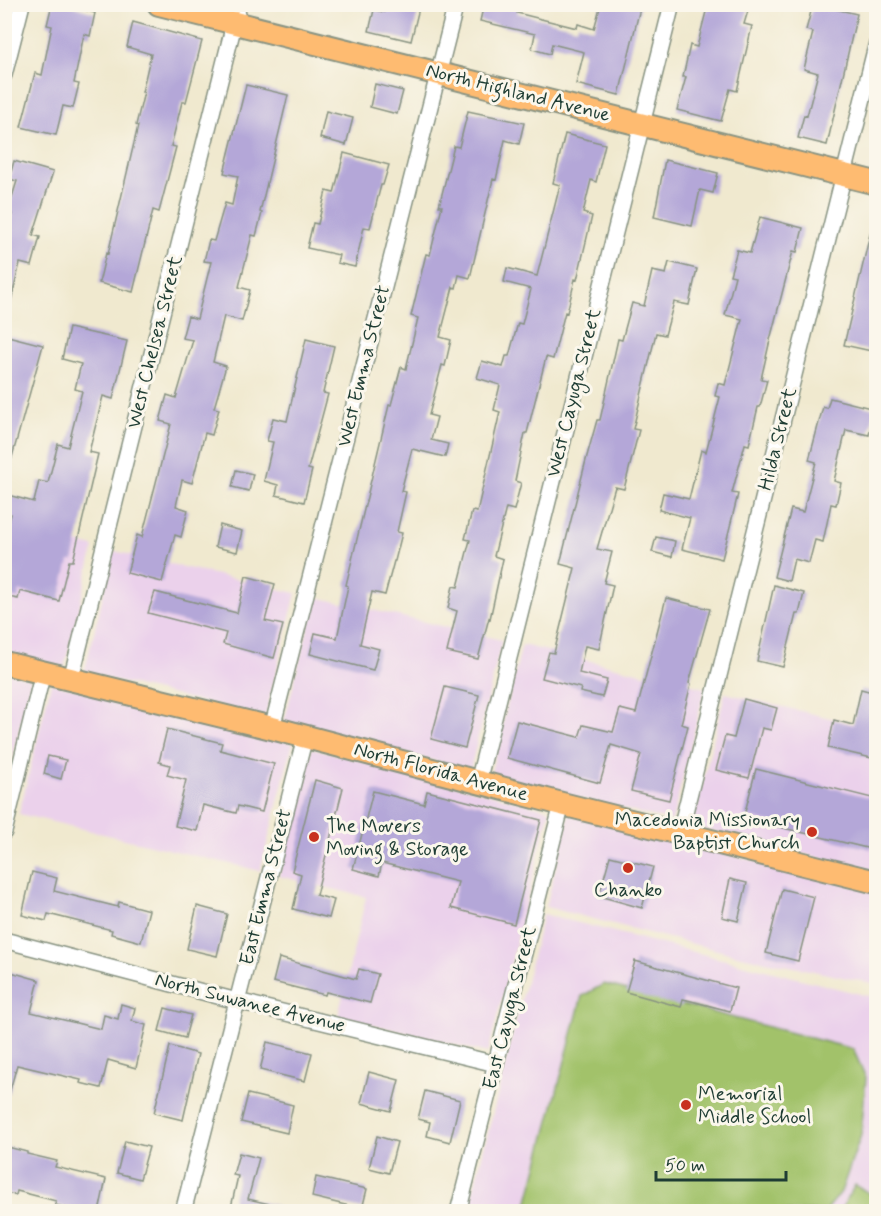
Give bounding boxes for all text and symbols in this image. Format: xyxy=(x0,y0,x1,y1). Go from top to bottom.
street label: North Highland Avenue xyxy=(423,57,613,131)
street label: West Chelsea Street xyxy=(120,252,190,431)
street label: West Emma Street xyxy=(331,282,397,450)
street label: West Cayuga Street xyxy=(540,306,609,480)
street label: Hilda Street xyxy=(752,384,804,493)
street label: North Florida Avenue xyxy=(351,736,531,808)
street label: East Emma Street xyxy=(233,806,299,968)
place label: Macedonia Missionary Baptist Church xyxy=(615,807,800,857)
place label: The Movers Moving & Storage xyxy=(326,813,469,865)
marker: Macedonia Missionary Baptist Church xyxy=(805,825,819,839)
marker: The Movers Moving & Storage xyxy=(307,830,321,844)
marker: Chanko xyxy=(621,861,635,875)
place label: Chanko xyxy=(594,877,662,904)
street label: East Cayuga Street xyxy=(477,923,544,1093)
street label: North Suwanee Avenue xyxy=(152,966,348,1040)
place label: Memorial Middle School xyxy=(698,1081,811,1131)
marker: Memorial Middle School xyxy=(679,1098,693,1112)
scale bar xyxy=(656,1144,786,1182)
text: 50 m xyxy=(665,1154,705,1178)

